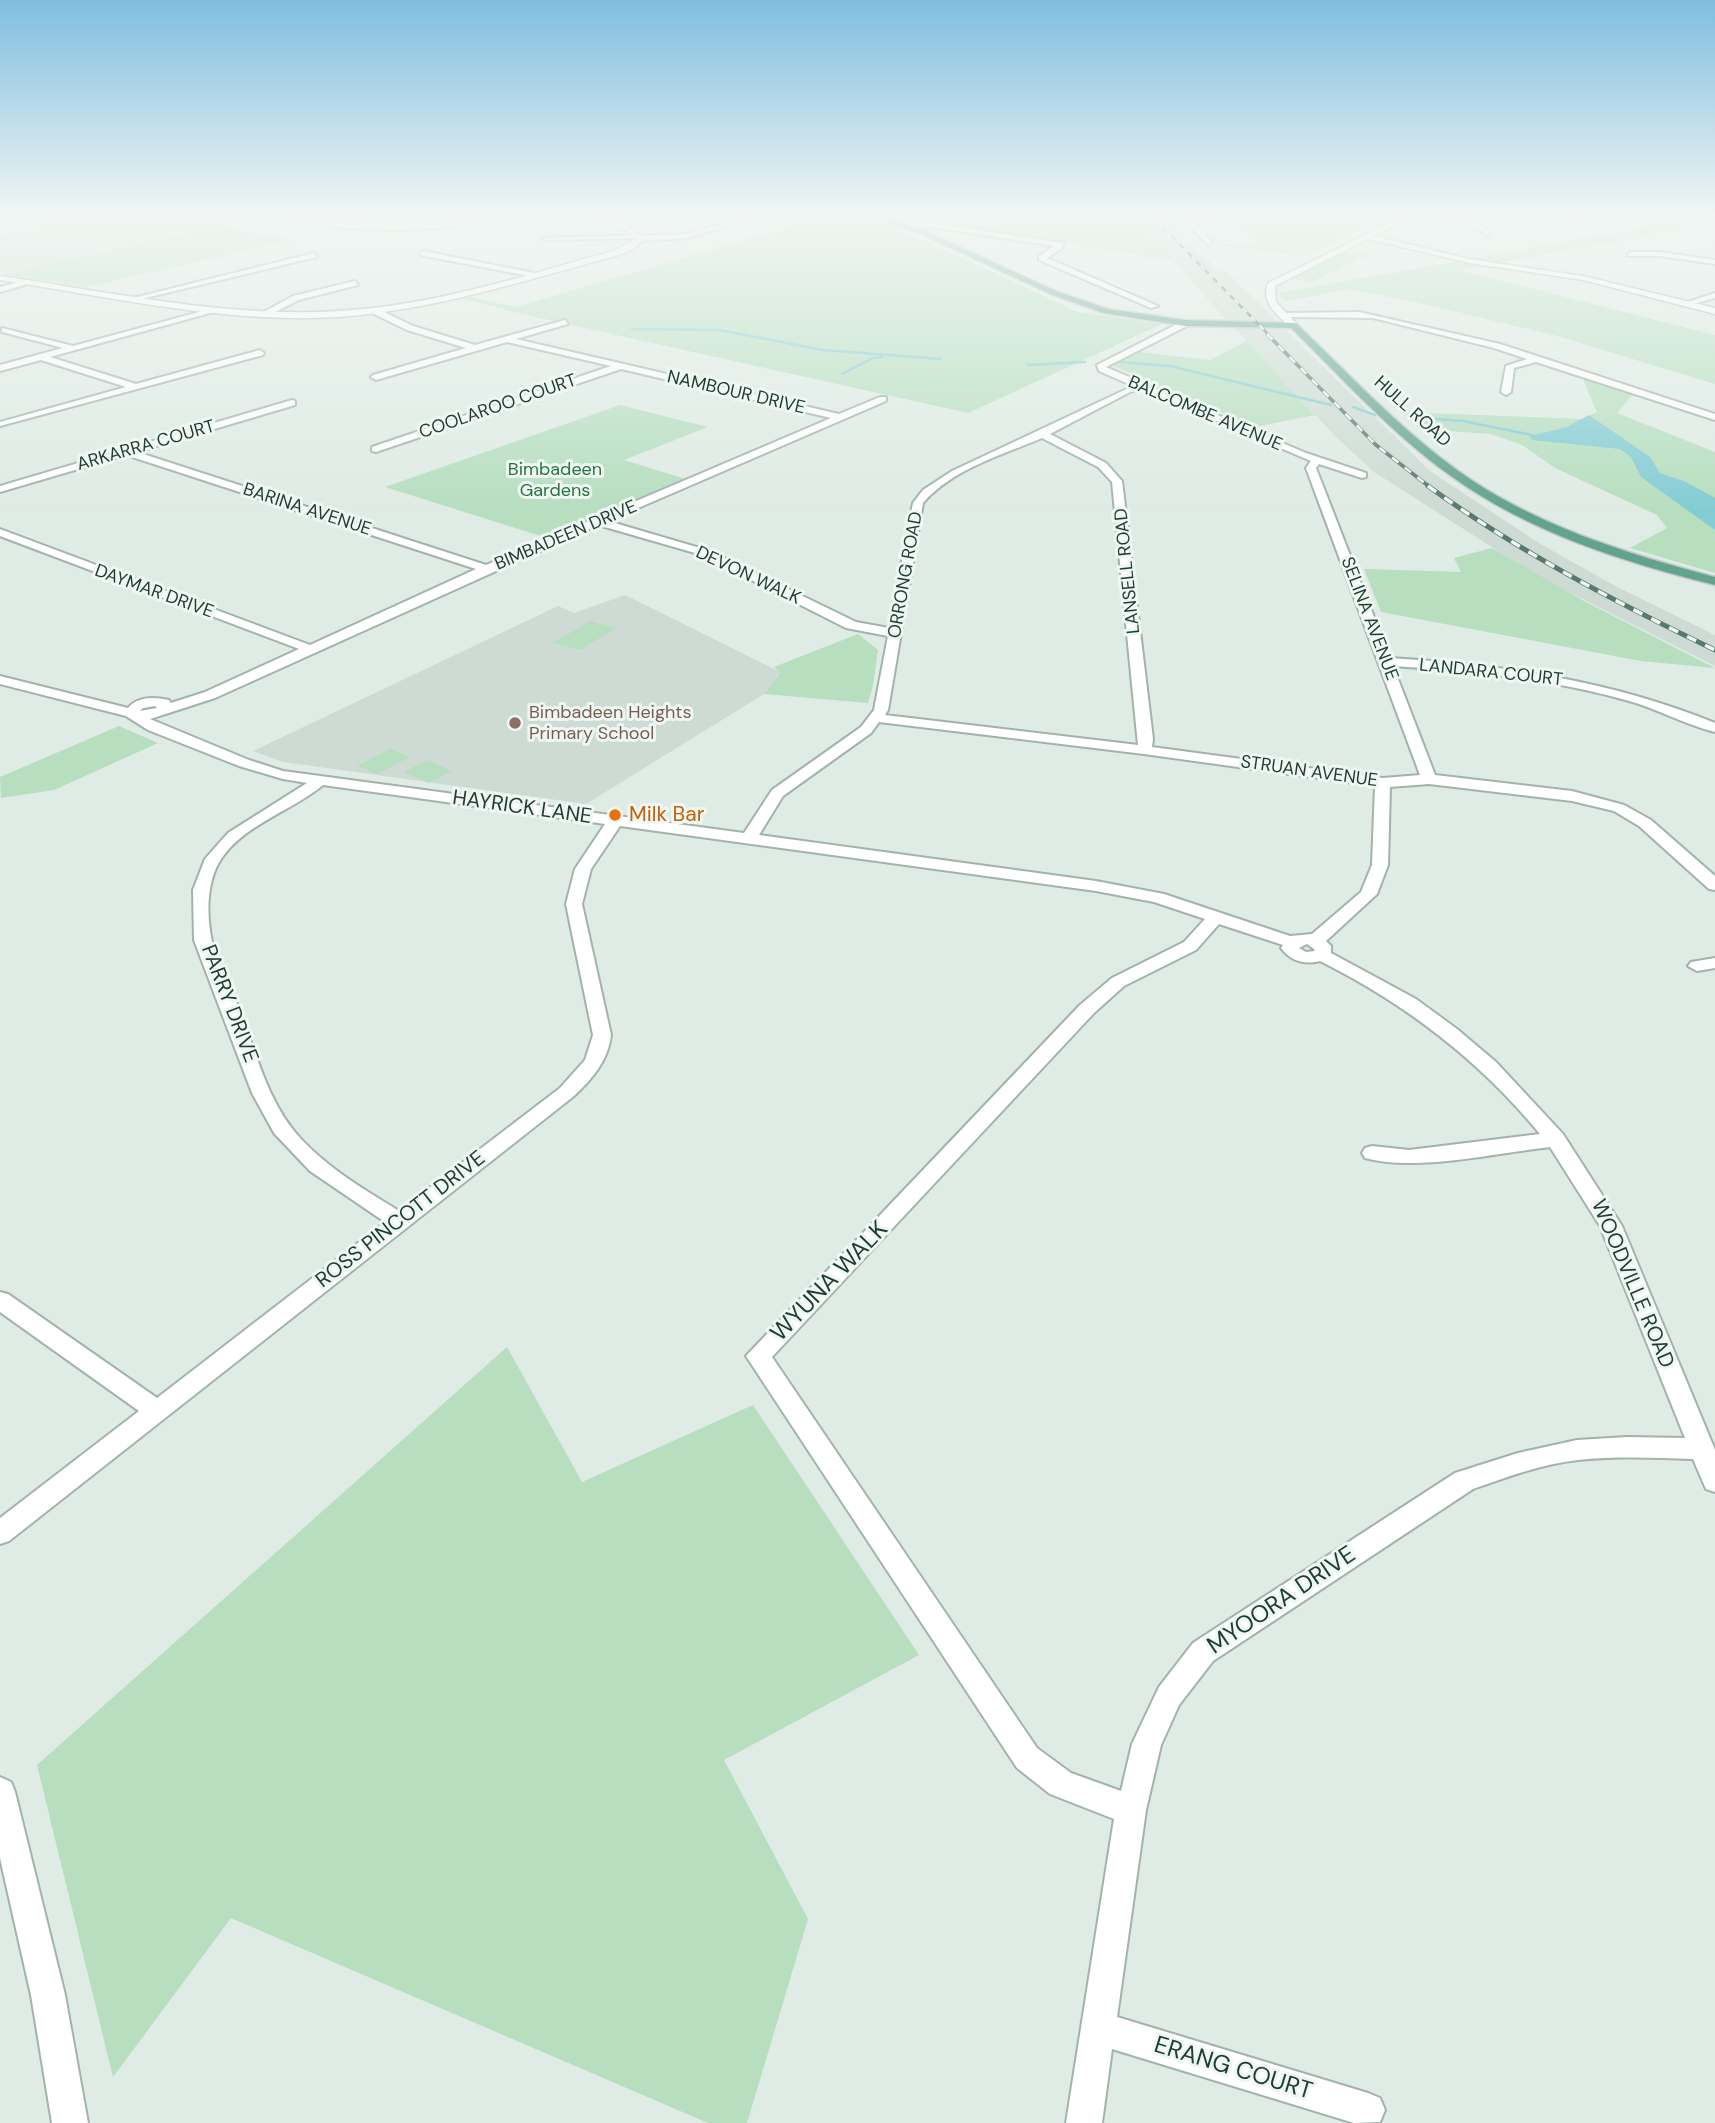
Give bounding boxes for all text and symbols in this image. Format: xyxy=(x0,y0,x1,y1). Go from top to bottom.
street label: NAMBOUR DRIVE xyxy=(665,367,807,419)
street label: COOLAROO COURT xyxy=(416,370,580,444)
street label: BALCOMBE AVENUE xyxy=(1125,372,1285,456)
street label: HULL ROAD xyxy=(1369,372,1455,452)
street label: ARKARRA COURT xyxy=(74,416,218,476)
park label: Bimbadeen Gardens xyxy=(508,459,602,502)
street label: BARINA AVENUE xyxy=(240,479,374,541)
street label: BIMBADEEN DRIVE xyxy=(492,496,640,576)
street label: LANSELL ROAD xyxy=(1111,507,1145,635)
street label: ORRONG ROAD xyxy=(884,510,928,640)
street label: DEVON WALK xyxy=(692,542,804,610)
street label: SELINA AVENUE xyxy=(1336,554,1402,684)
street label: DAYMAR DRIVE xyxy=(92,561,216,623)
street label: LANDARA COURT xyxy=(1418,655,1564,691)
place label: Bimbadeen Heights Primary School xyxy=(529,702,691,744)
marker: Bimbadeen Heights Primary School xyxy=(507,715,523,731)
street label: STRUAN AVENUE xyxy=(1239,752,1379,792)
street label: HAYRICK LANE xyxy=(451,786,593,830)
place label: Milk Bar xyxy=(629,802,704,828)
marker: Milk Bar xyxy=(607,807,623,823)
street label: PARRY DRIVE xyxy=(195,942,263,1066)
street label: ROSS PINCOTT DRIVE xyxy=(311,1146,491,1294)
street label: WOODVILLE ROAD xyxy=(1585,1196,1679,1372)
street label: WYUNA WALK xyxy=(765,1216,895,1348)
street label: MYOORA DRIVE xyxy=(1202,1541,1362,1661)
street label: ERANG COURT xyxy=(1150,2031,1316,2107)

